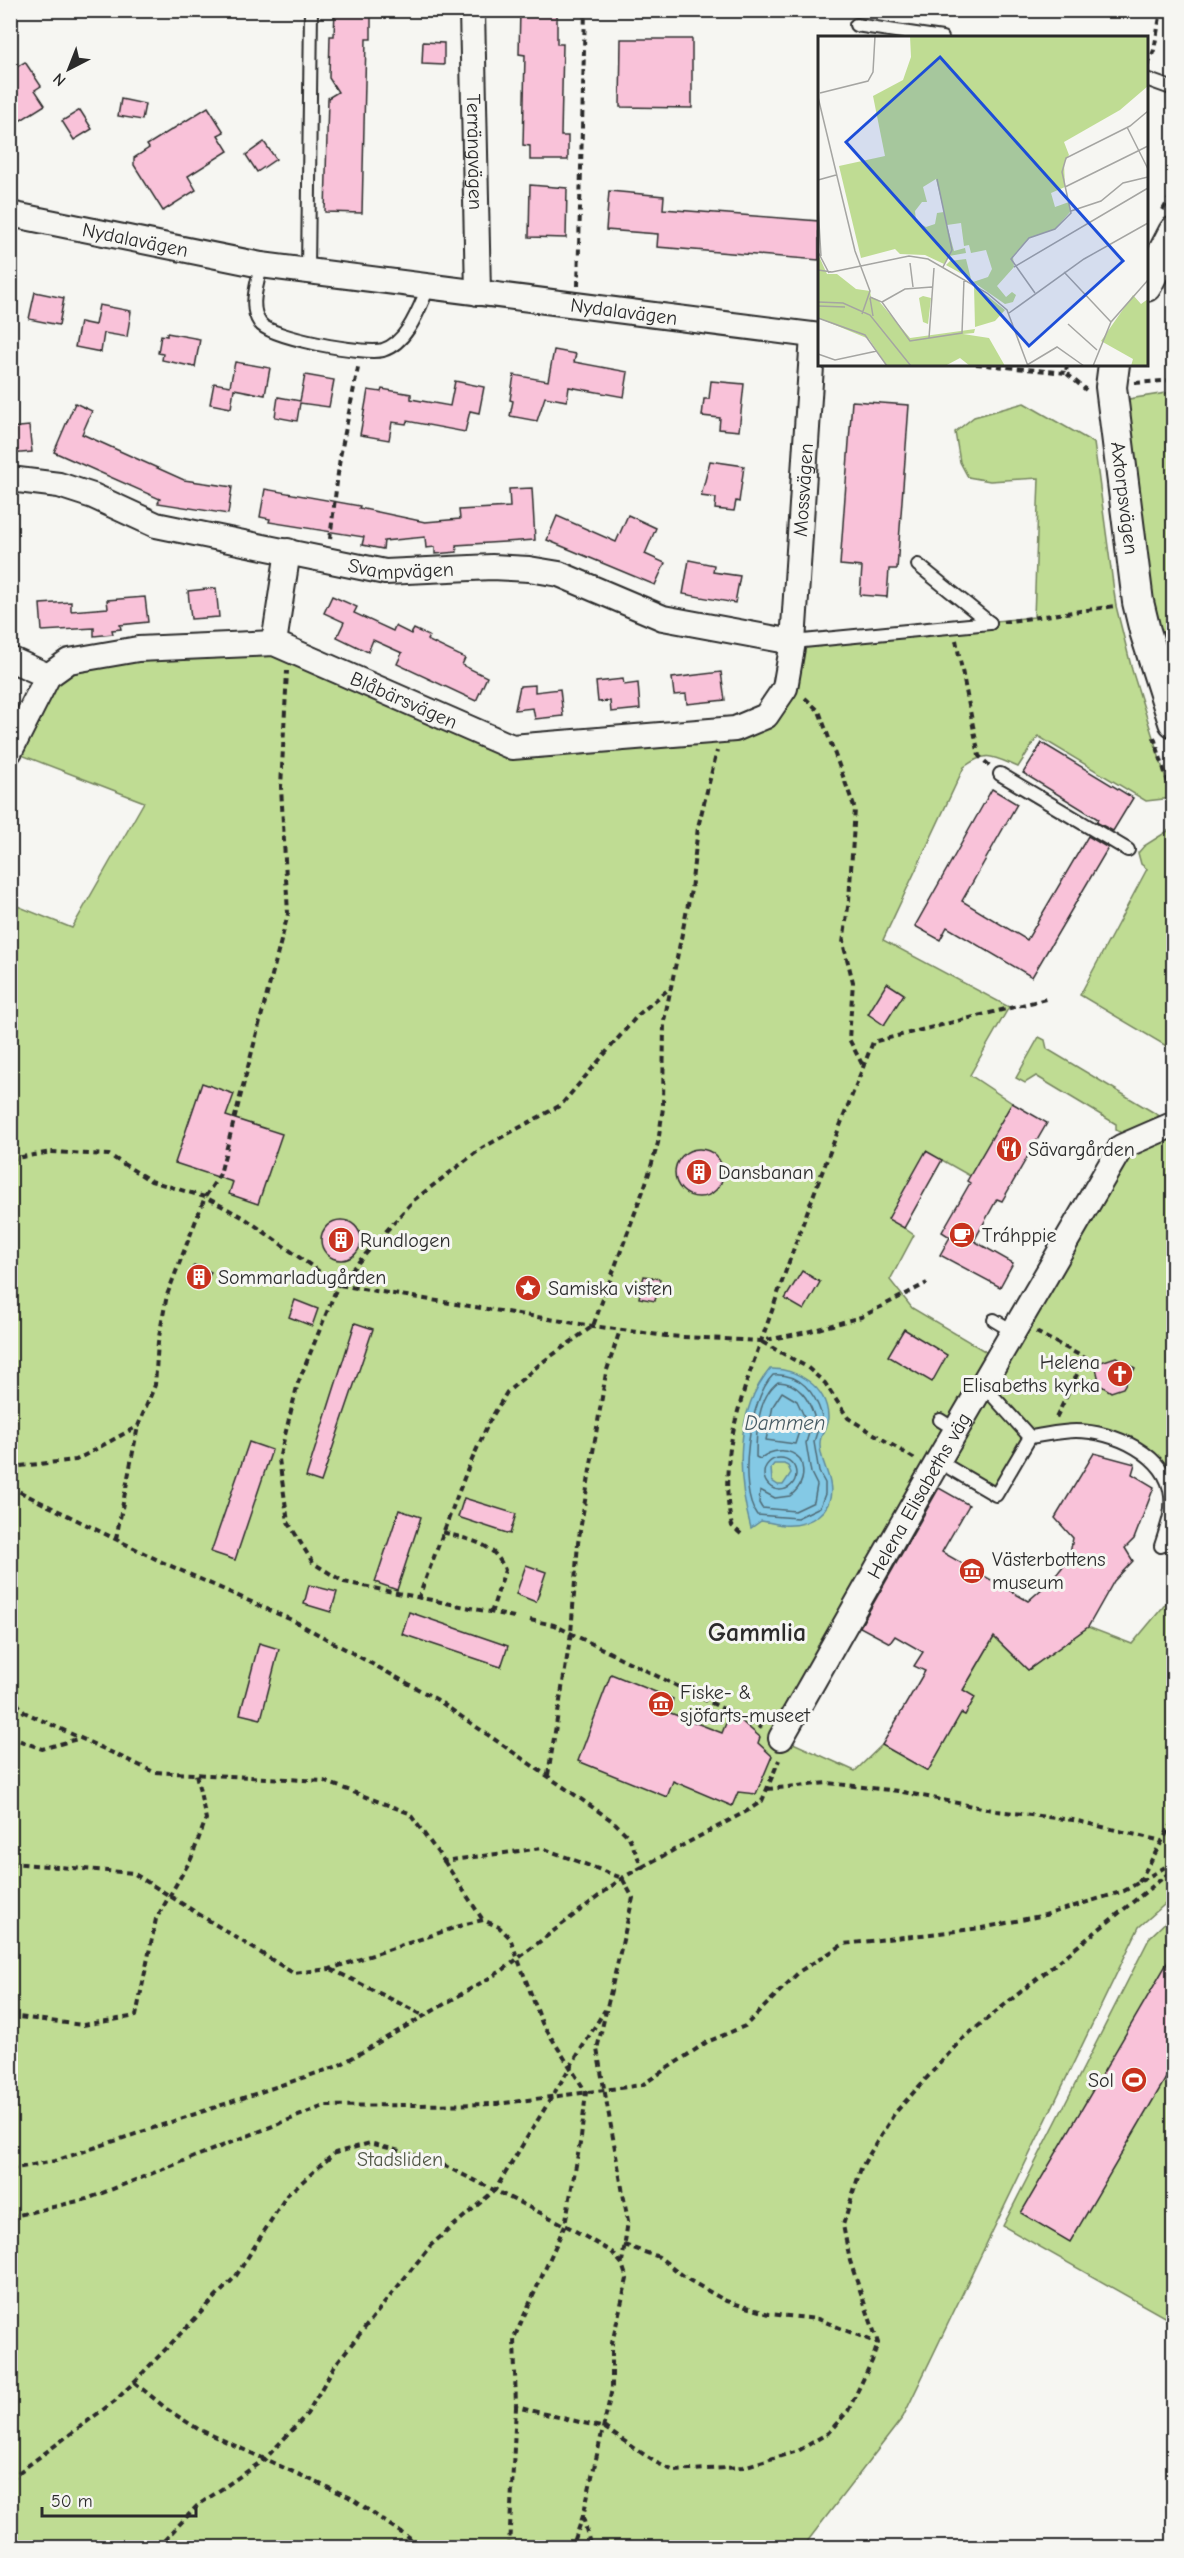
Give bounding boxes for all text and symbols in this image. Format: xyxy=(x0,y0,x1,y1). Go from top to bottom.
inset map xyxy=(818,36,1148,366)
north arrow xyxy=(39,39,99,99)
text: N xyxy=(50,69,70,90)
street label: Terrängvägen xyxy=(462,94,487,210)
street label: Nydalavägen xyxy=(80,218,190,262)
street label: Nydalavägen xyxy=(569,293,679,330)
street label: Axtorpsvägen xyxy=(1106,440,1143,556)
street label: Mossvägen xyxy=(789,442,818,538)
street label: Svampvägen xyxy=(346,554,454,584)
street label: Blåbärsvägen xyxy=(347,667,461,734)
restaurant icon: Sävargården xyxy=(994,1134,1024,1164)
place label: Sävargården xyxy=(1028,1138,1135,1161)
building icon: Dansbanan xyxy=(684,1157,714,1187)
place label: Dansbanan xyxy=(718,1161,814,1184)
cafe icon: Tráhppie xyxy=(947,1220,977,1250)
place label: Tráhppie xyxy=(982,1224,1057,1247)
building icon: Rundlogen xyxy=(326,1225,356,1255)
place label: Rundlogen xyxy=(360,1229,450,1252)
building icon: Sommarladugården xyxy=(184,1262,214,1292)
place label: Sommarladugården xyxy=(218,1266,386,1289)
place icon: Samiska visten xyxy=(513,1273,543,1303)
place label: Samiska visten xyxy=(548,1277,672,1300)
place label: Helena Elisabeths kyrka xyxy=(962,1351,1100,1397)
church icon: Helena Elisabeths kyrka xyxy=(1105,1359,1135,1389)
street label: Helena Elisabeths väg xyxy=(863,1408,976,1583)
water label: Dammen xyxy=(744,1411,826,1435)
place label: Västerbottens museum xyxy=(992,1548,1106,1594)
museum icon: Västerbottens museum xyxy=(957,1556,987,1586)
district label: Gammlia xyxy=(708,1618,806,1648)
place label: Fiske- & sjöfarts-museet xyxy=(680,1681,811,1727)
museum icon: Fiske- & sjöfarts-museet xyxy=(646,1689,676,1719)
sports icon: Sol xyxy=(1119,2065,1149,2095)
place label: Sol xyxy=(1088,2069,1114,2092)
park label: Stadsliden xyxy=(357,2148,443,2171)
scale bar xyxy=(42,2480,196,2518)
text: 50 m xyxy=(51,2491,93,2512)

